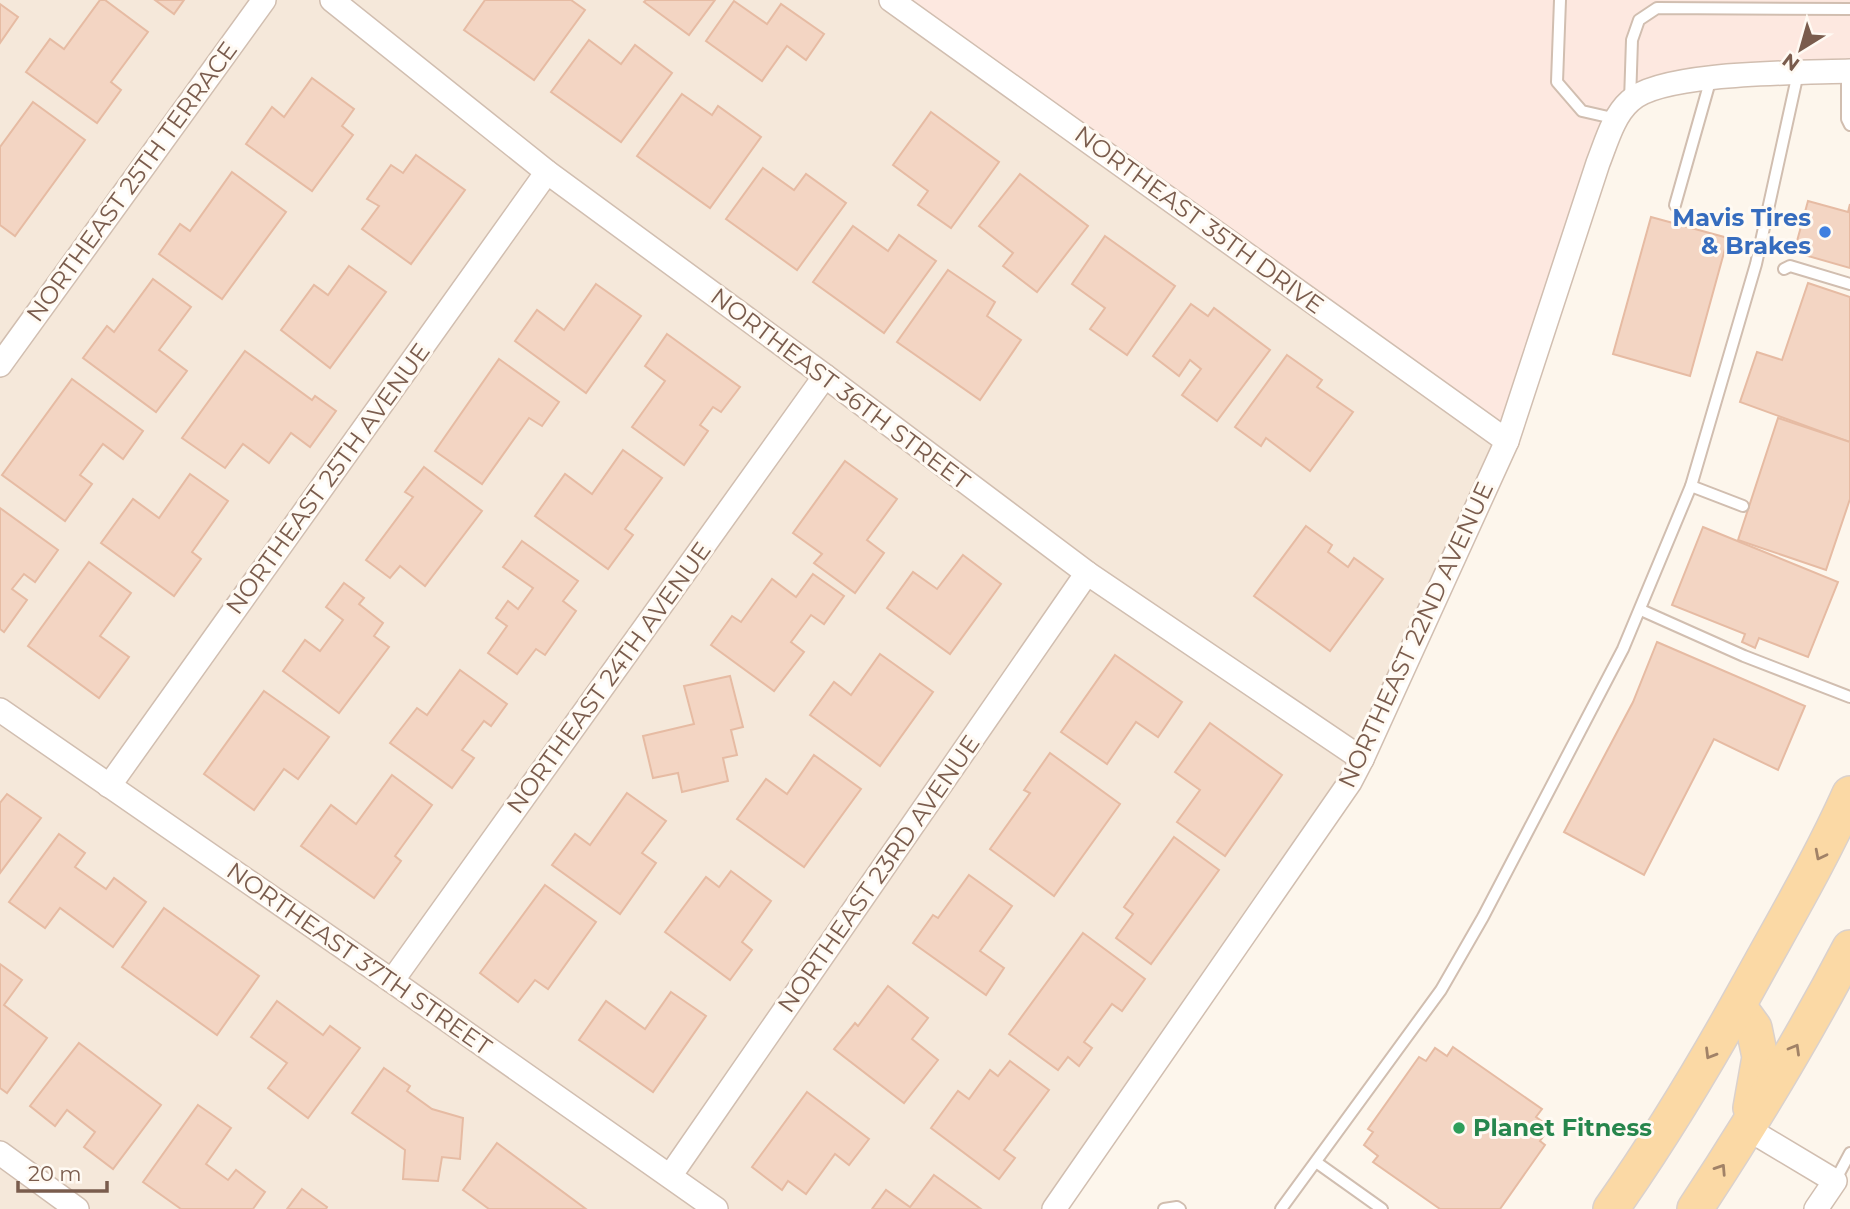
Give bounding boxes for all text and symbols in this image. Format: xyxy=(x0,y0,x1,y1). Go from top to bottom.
north arrow xyxy=(1766,14,1836,84)
street label: NORTHEAST 25TH TERRACE xyxy=(20,36,243,327)
text: N xyxy=(1778,48,1804,76)
street label: NORTHEAST 35TH DRIVE xyxy=(1069,120,1329,320)
place label: Mavis Tires & Brakes xyxy=(1672,203,1811,260)
marker: Mavis Tires & Brakes xyxy=(1817,224,1833,240)
street label: NORTHEAST 36TH STREET xyxy=(705,282,976,496)
street label: NORTHEAST 25TH AVENUE xyxy=(220,338,436,620)
street label: NORTHEAST 22ND AVENUE xyxy=(1332,477,1499,792)
street label: NORTHEAST 24TH AVENUE xyxy=(500,536,717,819)
street label: NORTHEAST 23RD AVENUE xyxy=(772,729,986,1018)
one-way arrow xyxy=(1814,848,1828,860)
street label: NORTHEAST 37TH STREET xyxy=(221,856,497,1061)
one-way arrow xyxy=(1787,1043,1800,1056)
one-way arrow xyxy=(1705,1047,1718,1060)
place label: Planet Fitness xyxy=(1473,1113,1652,1142)
marker: Planet Fitness xyxy=(1451,1120,1467,1136)
scale bar xyxy=(18,1150,107,1194)
text: 20 m xyxy=(28,1161,82,1186)
one-way arrow xyxy=(1713,1164,1726,1177)

